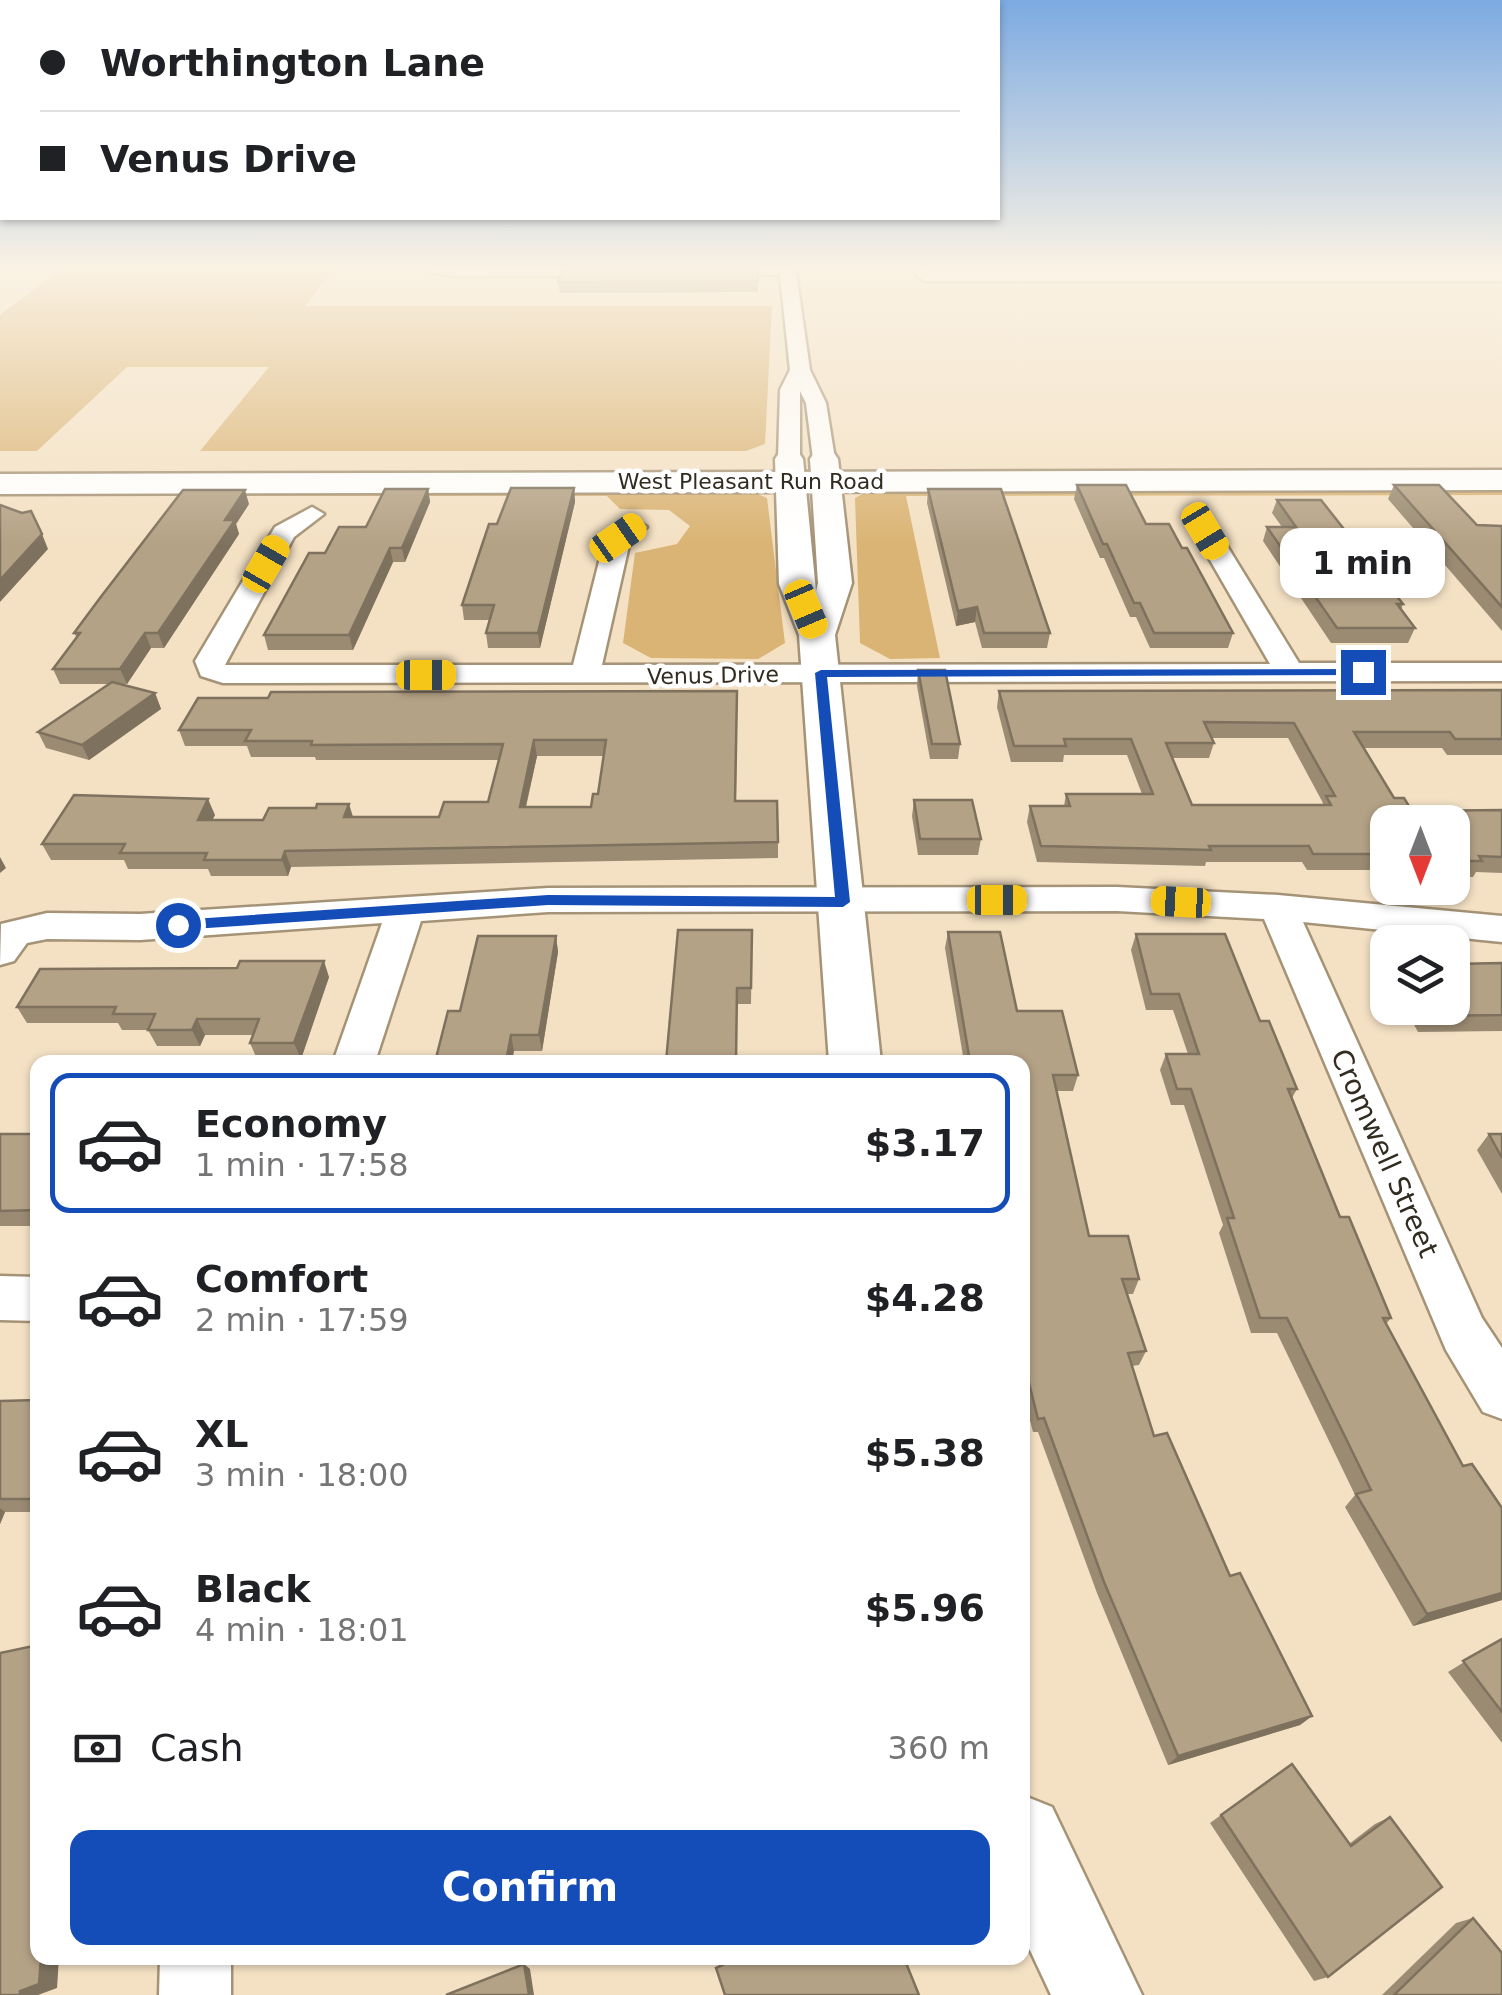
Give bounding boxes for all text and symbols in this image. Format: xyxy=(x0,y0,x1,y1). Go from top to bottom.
text: Worthington Lane xyxy=(100,41,485,85)
text: Venus Drive xyxy=(100,137,357,181)
street label: West Pleasant Run Road xyxy=(618,469,884,494)
car xyxy=(1177,498,1233,564)
car xyxy=(585,509,651,567)
callout: 1 min xyxy=(1280,527,1446,597)
car xyxy=(238,531,294,597)
text: 1 min xyxy=(1312,544,1413,582)
car xyxy=(780,576,832,642)
route end xyxy=(1341,650,1386,695)
car xyxy=(396,660,456,690)
street label: Venus Drive xyxy=(647,662,779,689)
north arrow xyxy=(1370,805,1470,905)
map controls xyxy=(1370,805,1470,1025)
car xyxy=(967,885,1027,915)
car xyxy=(1150,885,1212,919)
route start xyxy=(156,903,201,948)
button: layers xyxy=(1370,925,1470,1025)
street label: Cromwell Street xyxy=(1324,1044,1445,1262)
icon: car xyxy=(75,1098,165,1188)
text: Economy xyxy=(195,1102,387,1146)
text: $3.17 xyxy=(865,1121,985,1165)
text: 1 min · 17:58 xyxy=(195,1146,409,1184)
icon: car xyxy=(75,1253,165,1343)
text: Comfort xyxy=(195,1257,368,1301)
text: $4.28 xyxy=(865,1276,985,1320)
text: 2 min · 17:59 xyxy=(195,1301,409,1339)
icon: car xyxy=(75,1408,165,1498)
text: XL xyxy=(195,1412,249,1456)
text: $5.38 xyxy=(865,1431,985,1475)
text: 3 min · 18:00 xyxy=(195,1456,409,1494)
icon: car xyxy=(75,1563,165,1653)
text: Black xyxy=(195,1567,310,1611)
text: $5.96 xyxy=(865,1586,985,1630)
text: 4 min · 18:01 xyxy=(195,1611,409,1649)
icon: cash xyxy=(70,1721,125,1776)
text: Cash xyxy=(150,1726,244,1770)
text: 360 m xyxy=(888,1729,990,1767)
button: Confirm xyxy=(70,1830,990,1945)

